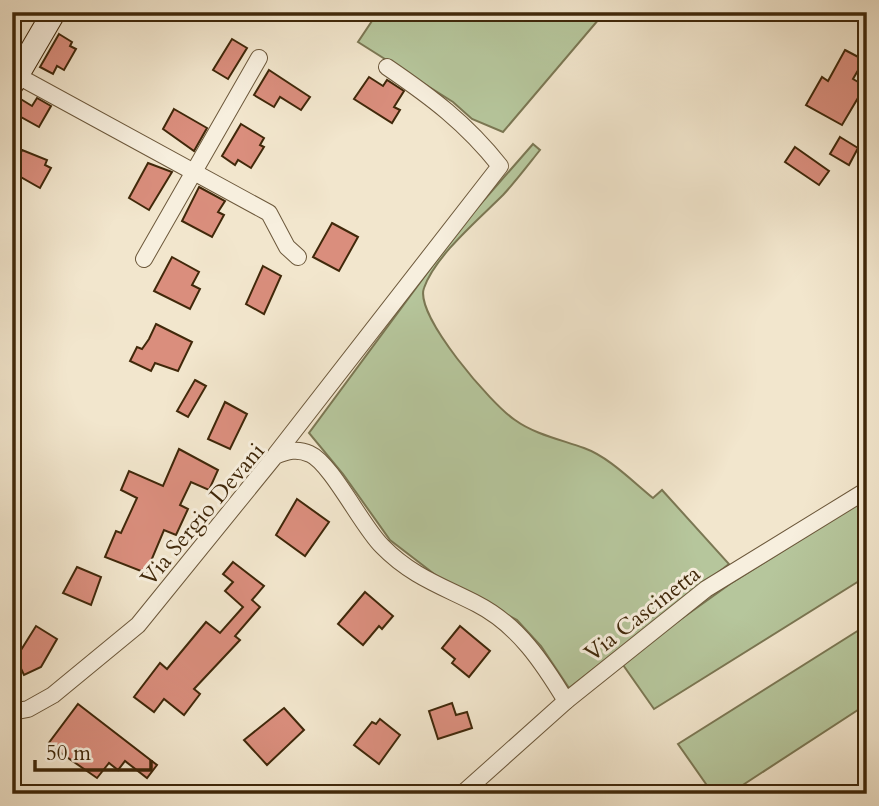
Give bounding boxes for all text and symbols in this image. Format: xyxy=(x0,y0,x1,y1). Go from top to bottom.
street label: Via Sergio Devani xyxy=(133,436,271,592)
street label: Via Cascinetta xyxy=(578,558,707,669)
scale bar xyxy=(35,729,150,773)
text: 50 m xyxy=(46,739,91,768)

